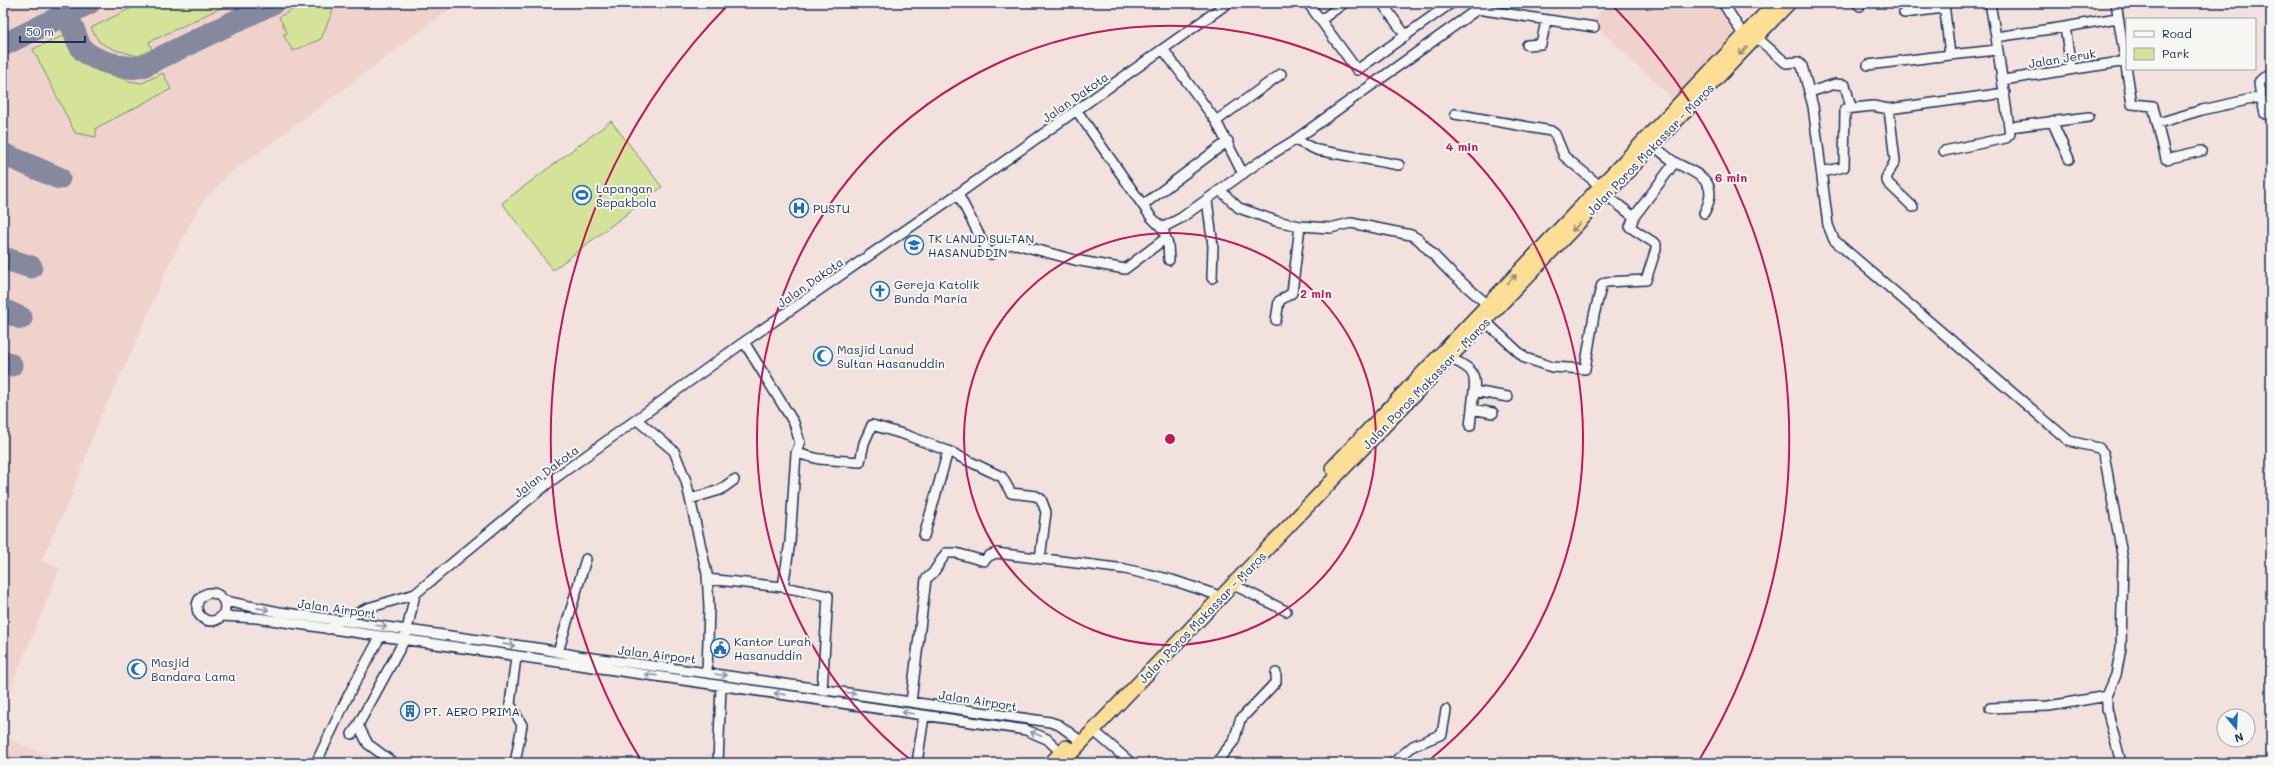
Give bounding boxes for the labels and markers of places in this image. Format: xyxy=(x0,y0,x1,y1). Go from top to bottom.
place label: Lapangan Sepakbola xyxy=(596,180,657,210)
sports icon: Lapangan Sepakbola xyxy=(571,184,593,206)
hospital icon: PUSTU xyxy=(788,197,810,219)
place label: PUSTU xyxy=(813,200,850,216)
place label: TK LANUD SULTAN HASANUDDIN xyxy=(928,230,1034,260)
school or university icon: TK LANUD SULTAN HASANUDDIN xyxy=(903,234,925,256)
place label: Gereja Katolik Bunda Maria xyxy=(894,276,979,306)
church icon: Gereja Katolik Bunda Maria xyxy=(869,280,891,302)
place label: Masjid Lanud Sultan Hasanuddin xyxy=(837,341,945,371)
mosque icon: Masjid Lanud Sultan Hasanuddin xyxy=(812,345,834,367)
centre of rings xyxy=(1163,432,1177,446)
place label: Kantor Lurah Hasanuddin xyxy=(734,633,811,663)
public building icon: Kantor Lurah Hasanuddin xyxy=(709,637,731,659)
place label: Masjid Bandara Lama xyxy=(151,654,236,684)
mosque icon: Masjid Bandara Lama xyxy=(126,658,148,680)
building icon: PT. AERO PRIMA xyxy=(399,700,421,722)
place label: PT. AERO PRIMA xyxy=(424,703,520,719)

